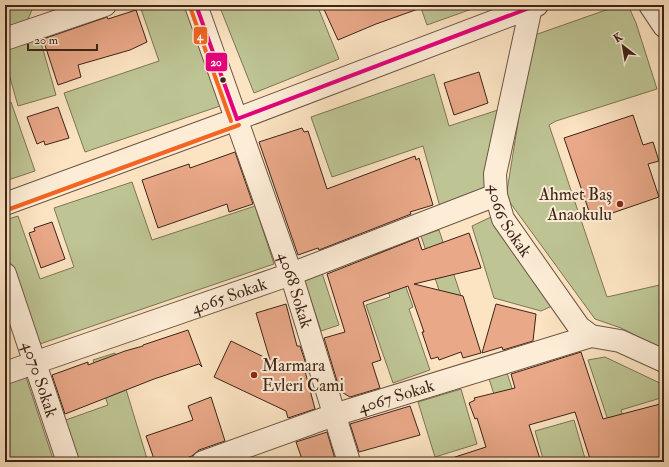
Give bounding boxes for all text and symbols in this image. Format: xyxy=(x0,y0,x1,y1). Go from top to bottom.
scale bar xyxy=(28,26,97,52)
line badge: 4 xyxy=(193,26,208,45)
north arrow xyxy=(603,26,643,66)
text: 4 xyxy=(196,30,204,44)
text: K xyxy=(611,30,626,45)
text: 20 m xyxy=(34,33,59,48)
line badge: 20 xyxy=(205,52,228,72)
text: 20 xyxy=(210,56,222,69)
unlabelled marker xyxy=(218,75,228,85)
street label: 4066 Sokak xyxy=(485,184,537,261)
place label: Ahmet Baş Anaokulu xyxy=(538,184,612,225)
marker: Ahmet Baş Anaokulu xyxy=(615,199,625,209)
street label: 4068 Sokak xyxy=(274,249,318,331)
street label: 4065 Sokak xyxy=(189,273,269,318)
street label: 4070 Sokak xyxy=(18,339,63,420)
place label: Marmara Evleri Cami xyxy=(262,355,344,396)
marker: Marmara Evleri Cami xyxy=(249,370,259,380)
street label: 4067 Sokak xyxy=(355,374,437,418)

